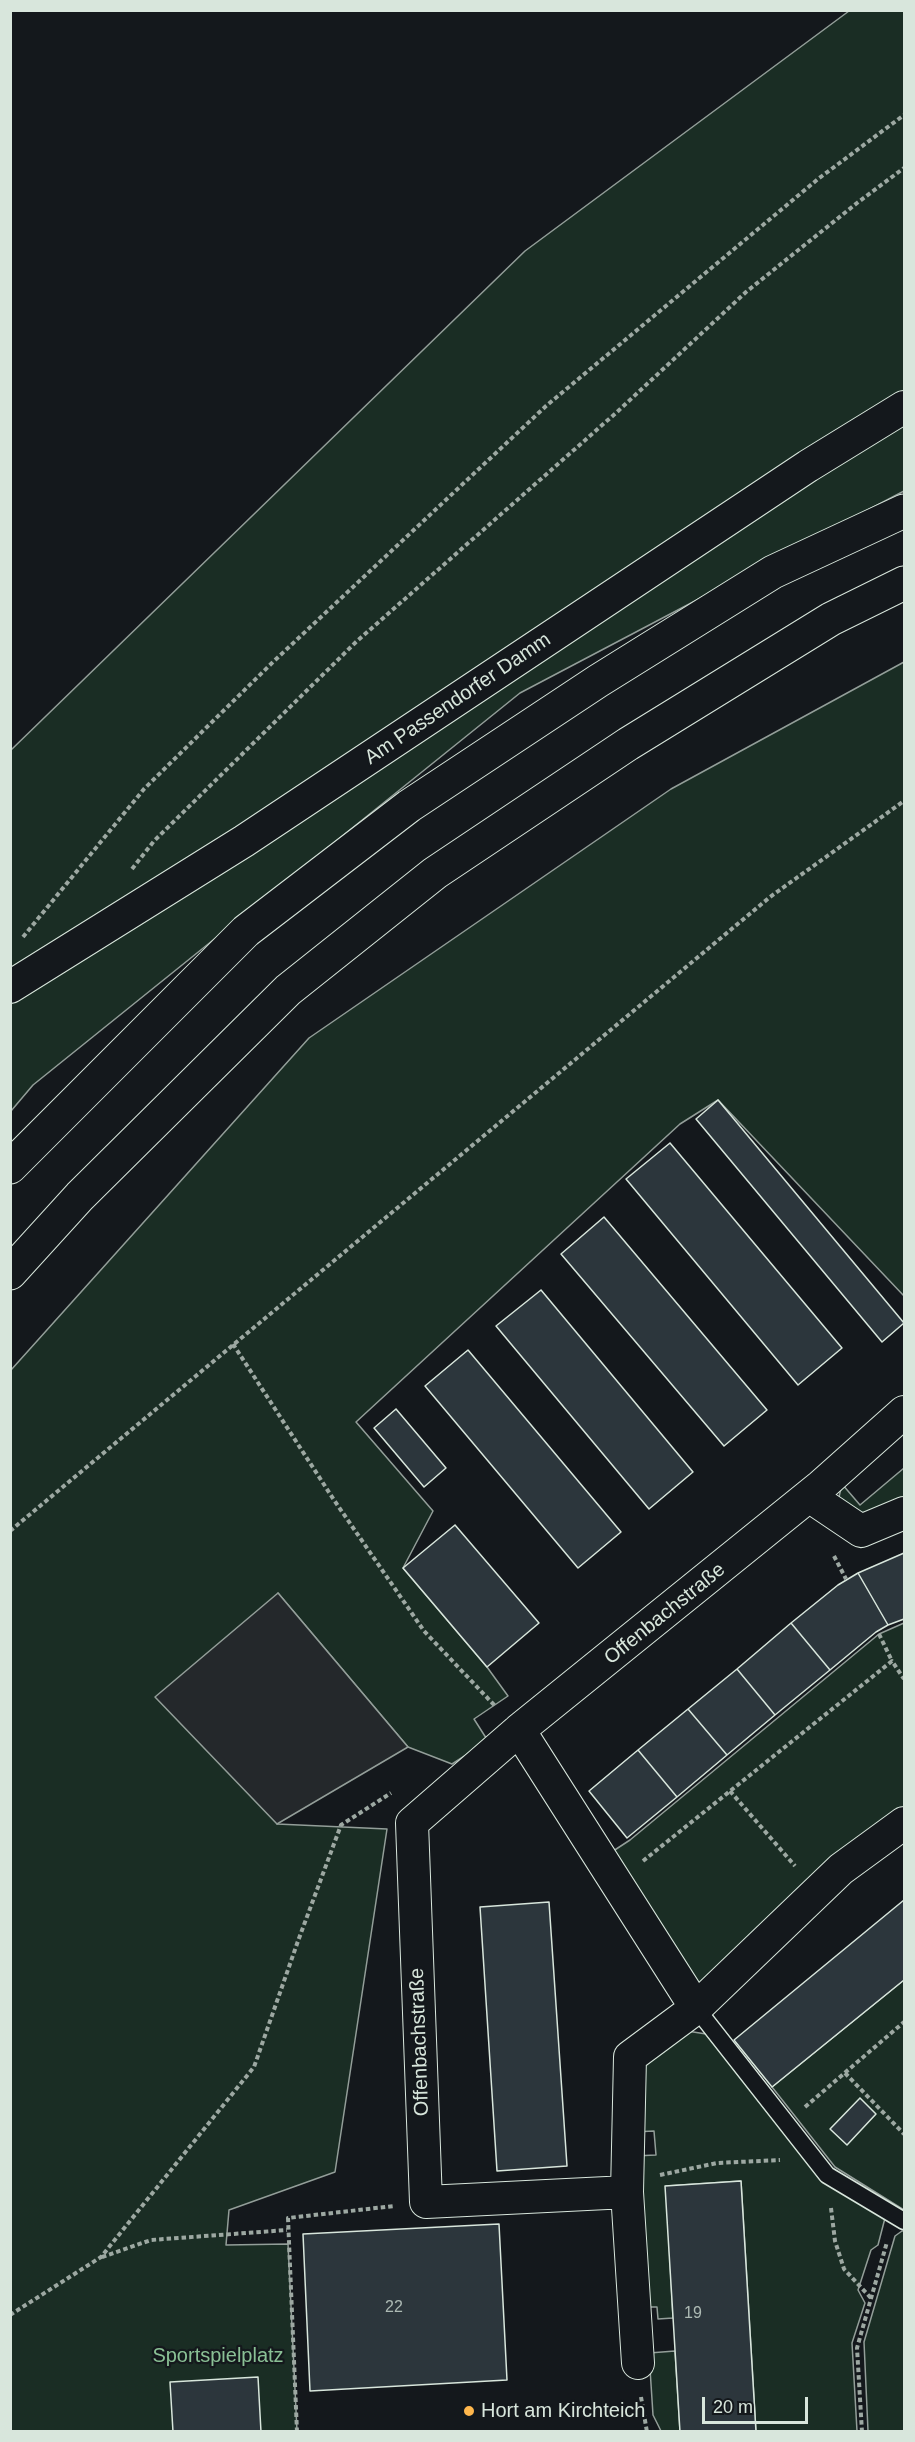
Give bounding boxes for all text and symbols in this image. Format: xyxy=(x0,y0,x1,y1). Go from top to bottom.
street label: Am Passendorfer Damm xyxy=(361,628,555,770)
street label: Offenbachstraße xyxy=(600,1558,730,1670)
street label: Offenbachstraße xyxy=(405,1967,435,2117)
house number: 22 xyxy=(385,2298,403,2318)
house number: 19 xyxy=(684,2304,702,2324)
park label: Sportspielplatz xyxy=(152,2344,284,2368)
scale bar xyxy=(705,2385,812,2423)
text: 20 m xyxy=(713,2397,753,2417)
place label: Hort am Kirchteich xyxy=(481,2399,645,2423)
marker: Hort am Kirchteich xyxy=(462,2404,476,2418)

